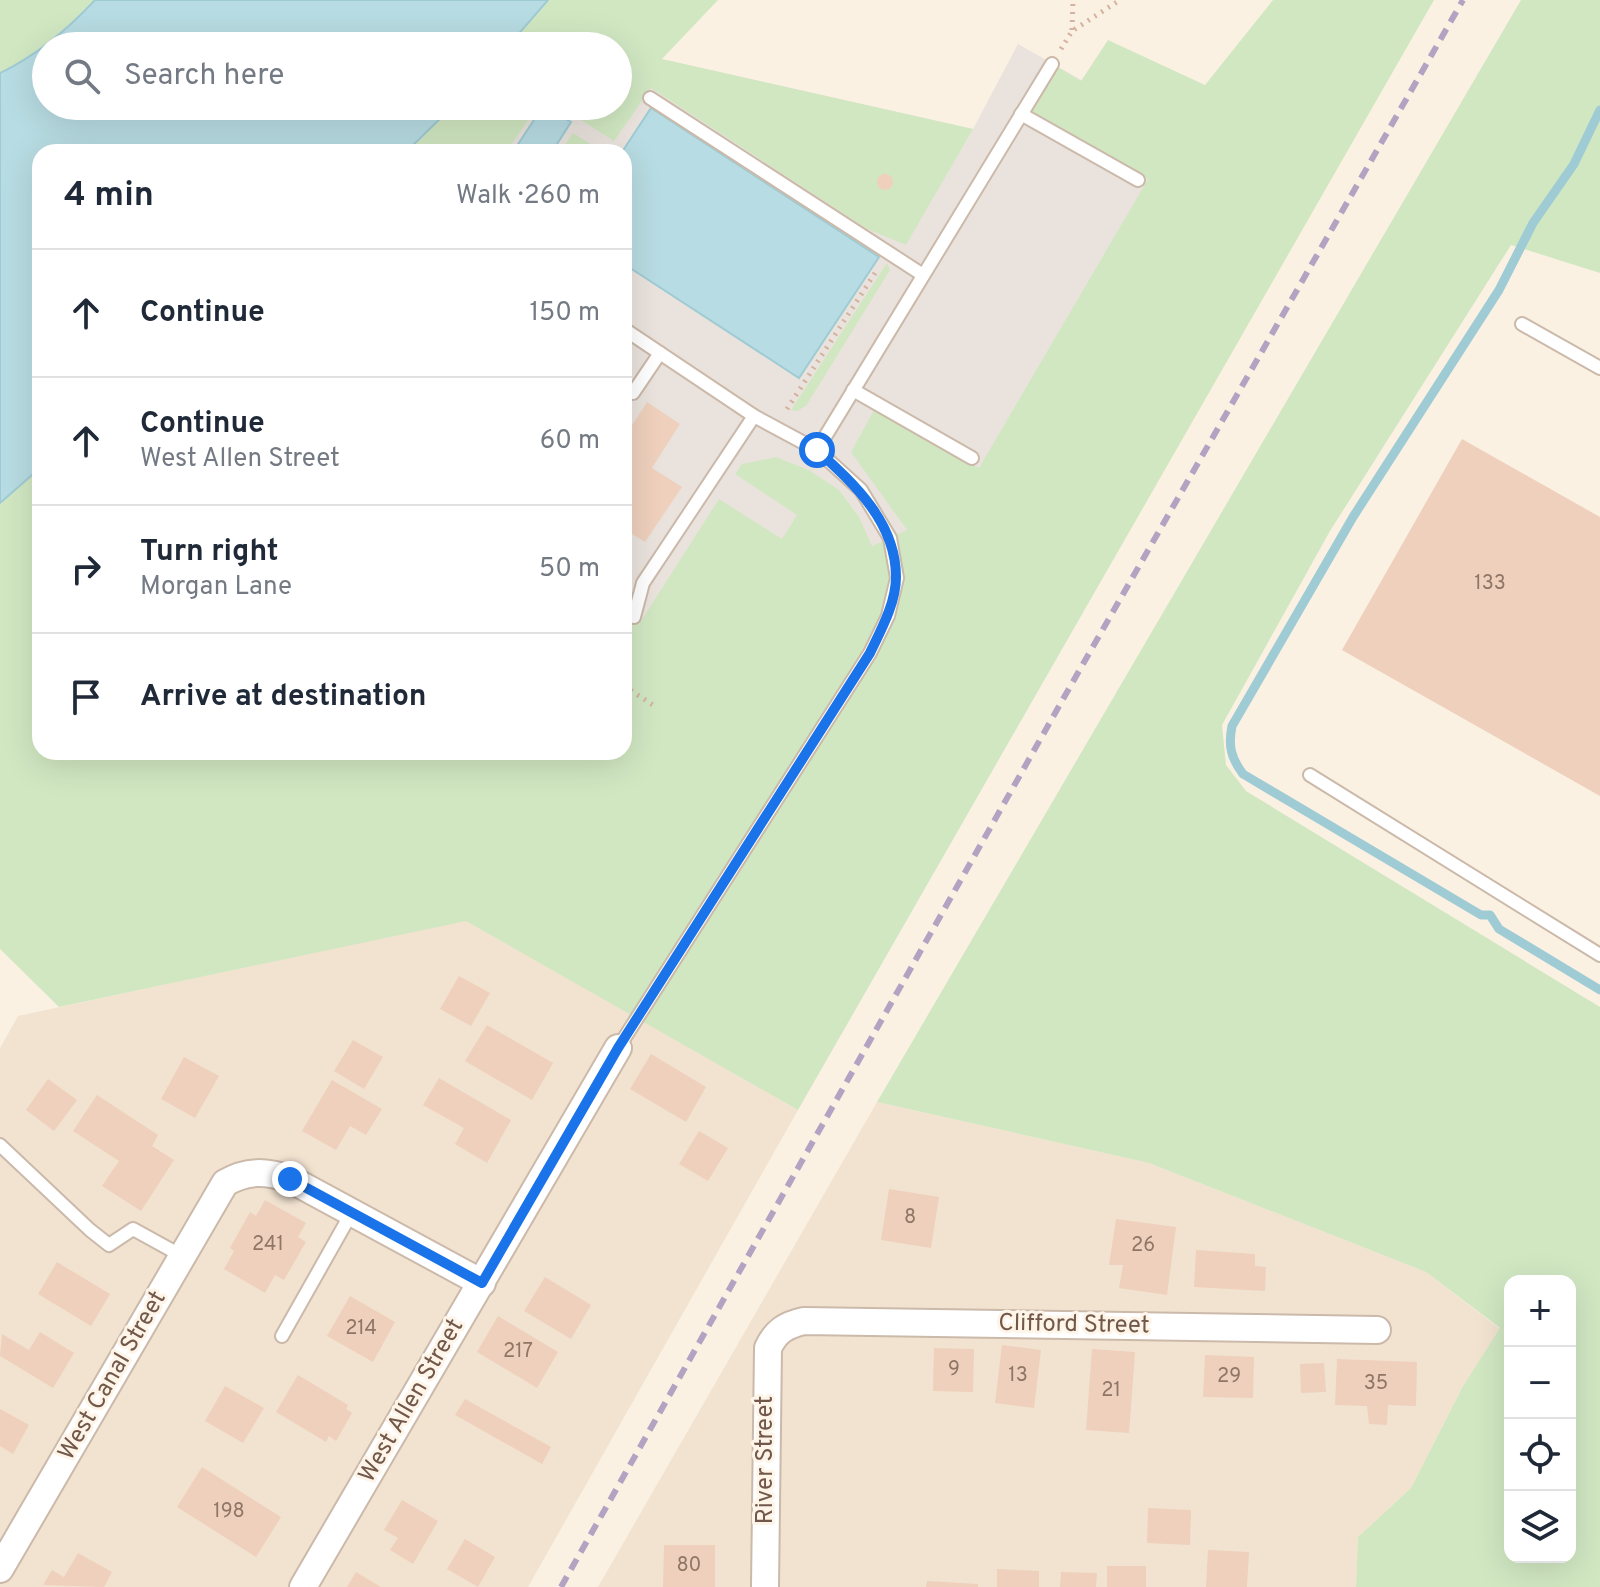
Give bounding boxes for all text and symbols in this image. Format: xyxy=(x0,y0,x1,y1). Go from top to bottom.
search box xyxy=(32,32,632,120)
icon: search xyxy=(60,54,104,98)
text: Search here xyxy=(124,58,284,95)
text: 4 min xyxy=(64,175,154,218)
text: Walk · 260 m xyxy=(456,180,600,213)
icon: ahead xyxy=(64,291,108,335)
text: Continue xyxy=(140,295,265,332)
text: 150 m xyxy=(529,297,600,330)
text: Continue xyxy=(140,406,265,443)
icon: ahead xyxy=(64,419,108,463)
text: 60 m xyxy=(540,425,600,458)
route start xyxy=(799,432,835,468)
text: West Allen Street xyxy=(140,443,340,476)
text: Turn right xyxy=(140,534,278,571)
icon: right xyxy=(64,547,108,591)
text: 50 m xyxy=(539,553,600,586)
text: Morgan Lane xyxy=(140,571,292,604)
house number: 133 xyxy=(1474,571,1506,597)
icon: arrive xyxy=(64,675,108,719)
text: Arrive at destination xyxy=(140,679,426,716)
route end xyxy=(272,1161,308,1197)
house number: 8 xyxy=(904,1205,916,1231)
house number: 241 xyxy=(252,1232,284,1258)
house number: 26 xyxy=(1131,1233,1155,1259)
map controls xyxy=(1504,1275,1576,1563)
button: + xyxy=(1504,1275,1576,1347)
street label: West Canal Street xyxy=(52,1286,174,1466)
street label: Clifford Street xyxy=(998,1309,1150,1341)
street label: West Allen Street xyxy=(353,1314,471,1488)
house number: 214 xyxy=(345,1316,377,1342)
house number: 217 xyxy=(503,1339,533,1365)
button: − xyxy=(1504,1347,1576,1419)
house number: 9 xyxy=(948,1357,960,1383)
house number: 13 xyxy=(1008,1363,1028,1389)
house number: 29 xyxy=(1217,1364,1241,1390)
house number: 35 xyxy=(1364,1371,1388,1397)
house number: 21 xyxy=(1101,1378,1121,1404)
street label: River Street xyxy=(751,1396,781,1524)
button: locate xyxy=(1504,1419,1576,1491)
button: layers xyxy=(1504,1491,1576,1563)
house number: 198 xyxy=(213,1499,245,1525)
house number: 80 xyxy=(677,1553,701,1579)

